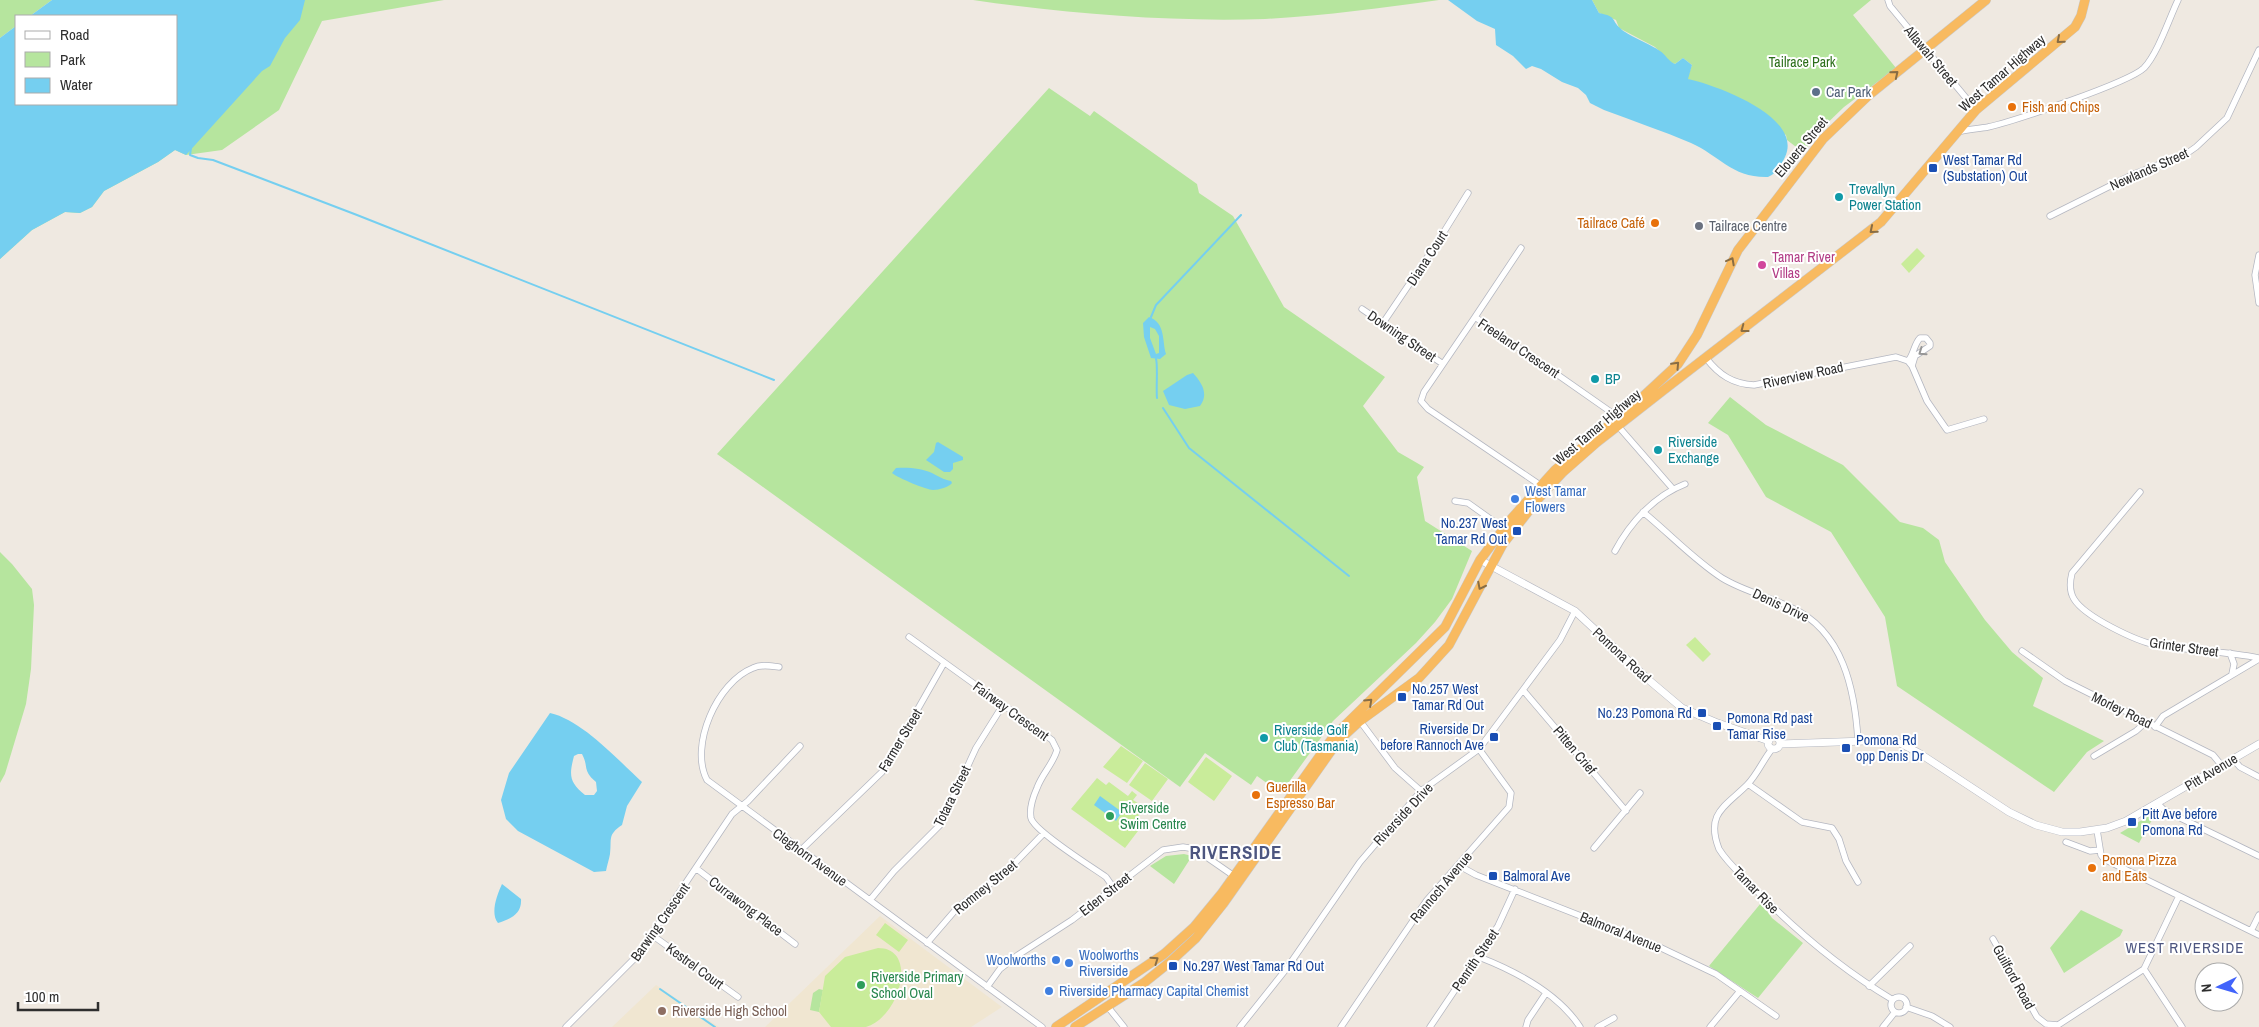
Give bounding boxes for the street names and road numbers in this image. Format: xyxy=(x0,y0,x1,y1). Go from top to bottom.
street label: Allawah Street xyxy=(1900,21,1962,90)
street label: West Tamar Highway xyxy=(1955,30,2049,116)
street label: Elouera Street xyxy=(1771,113,1831,181)
street label: Newlands Street xyxy=(2107,144,2191,194)
street label: Diana Court xyxy=(1403,227,1451,289)
street label: Downing Street xyxy=(1364,306,1440,366)
street label: Freeland Crescent xyxy=(1475,314,1563,382)
street label: Riverview Road xyxy=(1761,358,1845,392)
street label: West Tamar Highway xyxy=(1549,385,1645,469)
street label: Denis Drive xyxy=(1750,584,1812,626)
street label: Pomona Road xyxy=(1589,623,1655,687)
street label: Grinter Street xyxy=(2148,633,2220,661)
street label: Fairway Crescent xyxy=(970,677,1052,745)
street label: Morley Road xyxy=(2089,688,2155,732)
street label: Farmer Street xyxy=(874,705,926,775)
street label: Pitten Crief xyxy=(1549,722,1601,779)
street label: Pitt Avenue xyxy=(2181,749,2241,795)
street label: Totara Street xyxy=(930,763,974,829)
street label: Riverside Drive xyxy=(1369,779,1437,849)
street label: Cleghorn Avenue xyxy=(769,824,851,890)
street label: Rannoch Avenue xyxy=(1406,848,1476,926)
street label: Romney Street xyxy=(950,856,1020,918)
street label: Tamar Rise xyxy=(1729,863,1783,917)
street label: Eden Street xyxy=(1076,868,1134,920)
street label: Currawong Place xyxy=(705,872,787,940)
street label: Barwing Crescent xyxy=(626,879,694,965)
street label: Balmoral Avenue xyxy=(1577,907,1665,957)
street label: Penrith Street xyxy=(1448,926,1502,994)
street label: Kestrel Court xyxy=(663,939,727,993)
street label: Guilford Road xyxy=(1989,941,2039,1013)

